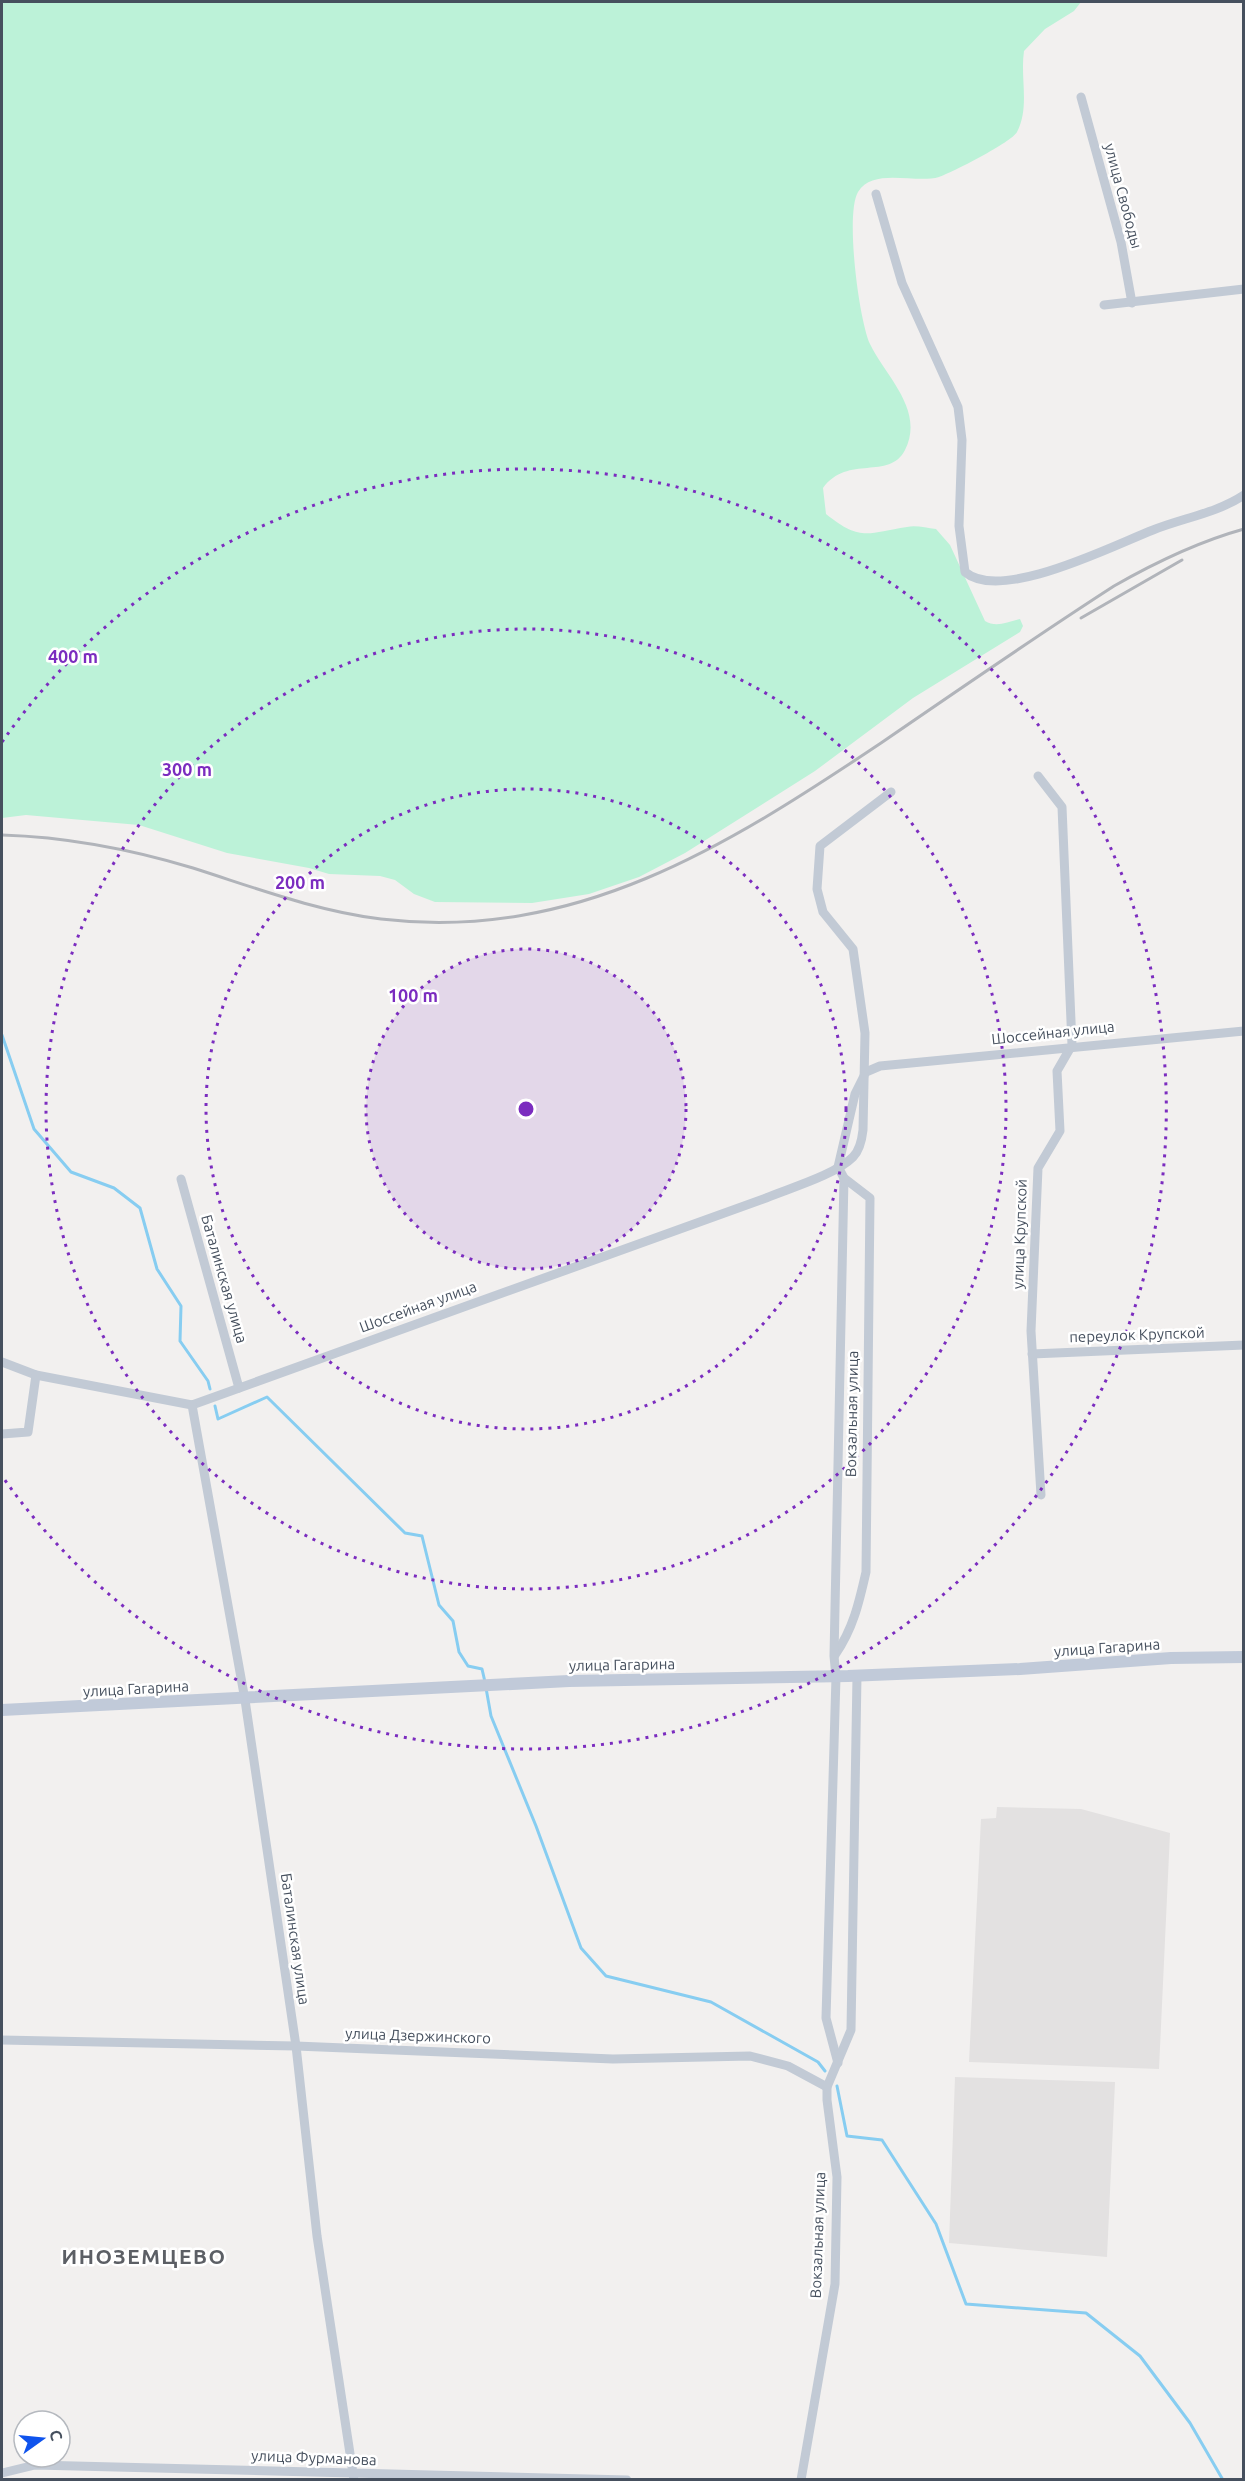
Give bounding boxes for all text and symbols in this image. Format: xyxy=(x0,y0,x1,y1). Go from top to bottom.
street label: улица Свободы xyxy=(1101,141,1146,250)
text: 400 m xyxy=(48,646,98,666)
text: 300 m xyxy=(162,759,212,779)
text: 200 m xyxy=(275,872,325,892)
text: 100 m xyxy=(388,985,438,1005)
street label: Шоссейная улица xyxy=(991,1018,1115,1047)
centre of rings xyxy=(516,1099,536,1119)
street label: улица Крупской xyxy=(1009,1179,1030,1289)
street label: Баталинская улица xyxy=(198,1213,251,1345)
street label: Шоссейная улица xyxy=(357,1277,479,1336)
street label: переулок Крупской xyxy=(1069,1324,1205,1345)
street label: Вокзальная улица xyxy=(842,1351,861,1477)
street label: улица Гагарина xyxy=(1053,1635,1161,1660)
street label: улица Гагарина xyxy=(569,1655,675,1674)
street label: улица Гагарина xyxy=(82,1677,189,1700)
street label: Баталинская улица xyxy=(278,1872,313,2006)
street label: улица Дзержинского xyxy=(345,2024,491,2047)
street label: Вокзальная улица xyxy=(807,2171,828,2298)
district label: ИНОЗЕМЦЕВО xyxy=(62,2244,226,2268)
north arrow xyxy=(12,2409,72,2469)
text: С xyxy=(46,2428,67,2442)
street label: улица Фурманова xyxy=(251,2447,377,2468)

